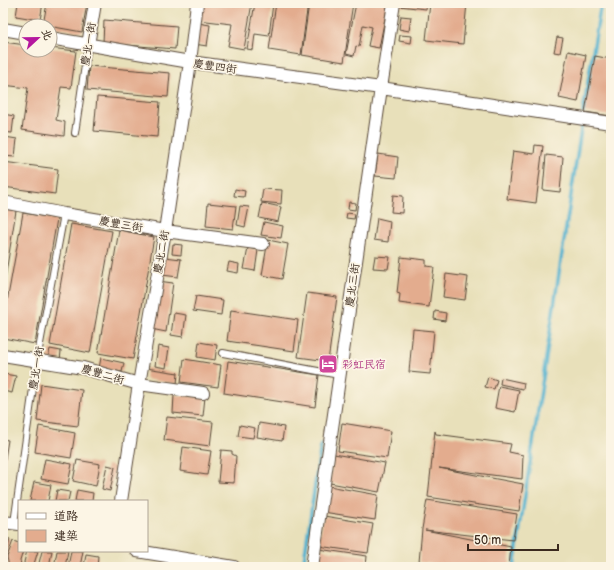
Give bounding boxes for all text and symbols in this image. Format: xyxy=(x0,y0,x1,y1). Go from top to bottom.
north arrow xyxy=(18,18,58,58)
street label: 慶北一街 xyxy=(79,20,99,67)
text: 北 xyxy=(39,27,55,42)
street label: 慶豐四街 xyxy=(192,57,239,76)
street label: 慶豐三街 xyxy=(98,214,145,235)
street label: 慶北二街 xyxy=(151,228,172,275)
street label: 慶北三街 xyxy=(343,261,362,308)
street label: 慶北一街 xyxy=(27,344,47,391)
hotel icon: 彩虹民宿 xyxy=(317,353,339,375)
place label: 彩虹民宿 xyxy=(342,358,386,371)
street label: 慶豐二街 xyxy=(80,362,127,387)
legend xyxy=(18,500,148,552)
text: 道路 xyxy=(54,509,78,524)
scale bar xyxy=(468,526,558,552)
text: 建築 xyxy=(54,529,78,544)
text: 50 m xyxy=(474,533,501,548)

